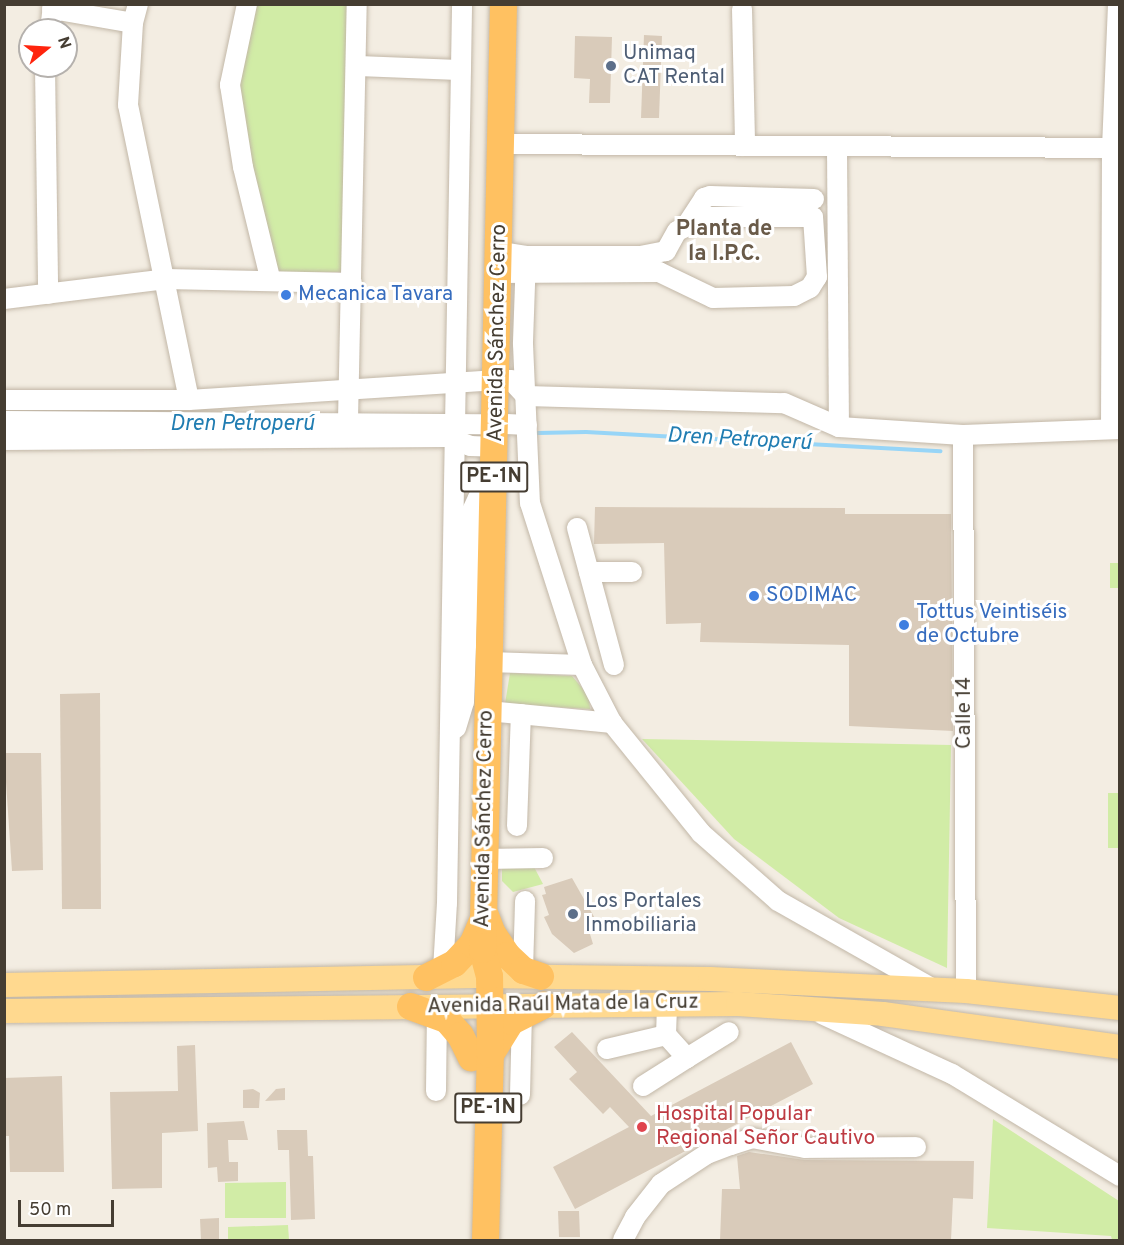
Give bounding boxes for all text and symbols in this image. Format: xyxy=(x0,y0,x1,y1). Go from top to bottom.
north arrow xyxy=(18,18,78,78)
text: N xyxy=(52,34,75,52)
place label: Unimaq CAT Rental xyxy=(623,41,726,91)
marker: Unimaq CAT Rental xyxy=(604,59,618,73)
district label: Planta de la I.P.C. xyxy=(676,216,772,268)
street label: Avenida Sánchez Cerro xyxy=(483,224,513,442)
place label: Mecanica Tavara xyxy=(298,282,454,308)
marker: Mecanica Tavara xyxy=(279,288,293,302)
water label: Dren Petroperú xyxy=(170,412,314,438)
water label: Dren Petroperú xyxy=(666,423,812,457)
road number: PE-1N xyxy=(460,460,528,494)
place label: SODIMAC xyxy=(766,583,857,609)
marker: SODIMAC xyxy=(747,589,761,603)
place label: Tottus Veintiséis de Octubre xyxy=(916,600,1068,650)
marker: Tottus Veintiséis de Octubre xyxy=(897,618,911,632)
street label: Calle 14 xyxy=(952,677,978,749)
street label: Avenida Sánchez Cerro xyxy=(470,710,500,928)
place label: Los Portales Inmobiliaria xyxy=(585,889,702,939)
marker: Los Portales Inmobiliaria xyxy=(566,907,580,921)
street label: Avenida Raúl Mata de la Cruz xyxy=(427,990,699,1020)
road number: PE-1N xyxy=(454,1091,522,1125)
place label: Hospital Popular Regional Señor Cautivo xyxy=(656,1102,875,1152)
marker: Hospital Popular Regional Señor Cautivo xyxy=(633,1118,651,1136)
scale bar xyxy=(21,1188,117,1226)
text: 50 m xyxy=(29,1199,71,1222)

